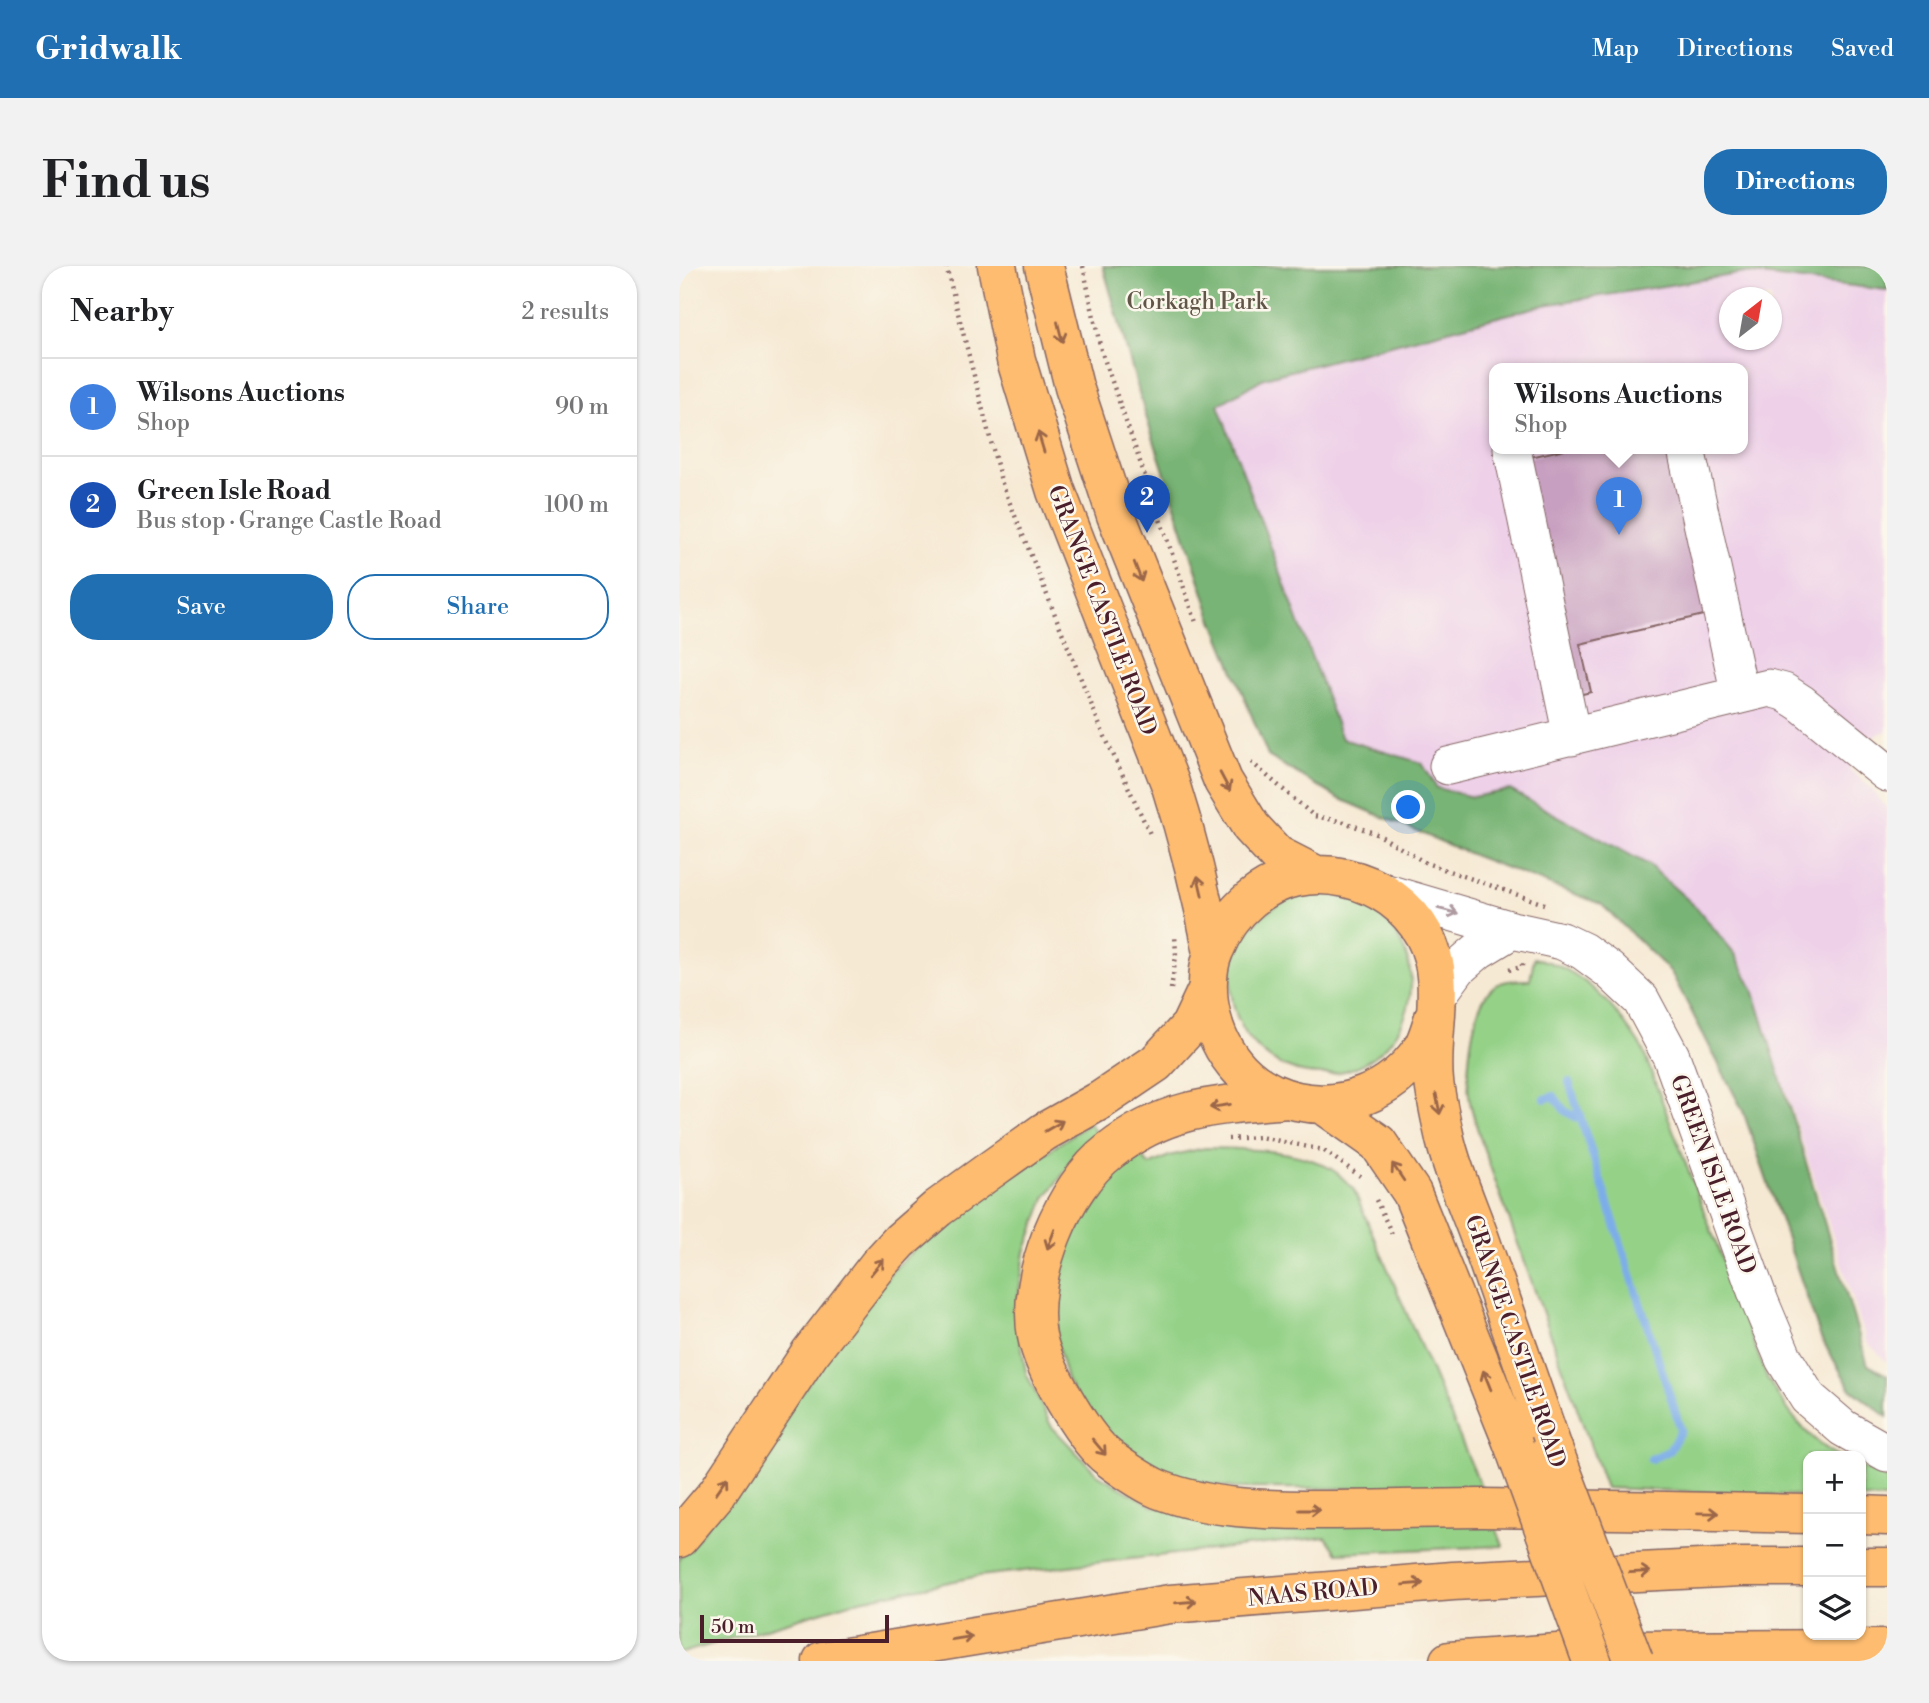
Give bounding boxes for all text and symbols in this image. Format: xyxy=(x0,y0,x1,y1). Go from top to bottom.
text: Gridwalk xyxy=(35,29,182,70)
text: Map xyxy=(1592,34,1639,64)
text: Directions xyxy=(1677,34,1793,64)
text: Saved xyxy=(1831,34,1894,64)
button: Directions xyxy=(1704,149,1887,215)
text: Find us xyxy=(42,152,211,213)
north arrow xyxy=(1719,287,1782,350)
park label: Corkagh Park xyxy=(1127,288,1268,316)
text: Nearby xyxy=(70,293,174,331)
text: 2 results xyxy=(522,298,609,326)
one-way arrow xyxy=(1054,320,1068,343)
popup xyxy=(1489,363,1748,454)
text: Wilsons Auctions xyxy=(137,377,345,409)
text: Wilsons Auctions xyxy=(1515,379,1722,411)
text: 1 xyxy=(87,393,99,421)
text: 90 m xyxy=(555,393,609,421)
text: Shop xyxy=(137,409,190,437)
text: Shop xyxy=(1515,411,1568,439)
one-way arrow xyxy=(1034,431,1047,453)
text: Green Isle Road xyxy=(137,475,331,507)
pin: 2 xyxy=(1124,475,1170,533)
pin: 1 xyxy=(1596,477,1642,535)
street label: GRANGE CASTLE ROAD xyxy=(1041,481,1163,740)
text: 2 xyxy=(86,491,100,519)
text: 100 m xyxy=(544,491,609,519)
text: Bus stop · Grange Castle Road xyxy=(137,507,441,535)
one-way arrow xyxy=(1133,560,1146,582)
button: Save xyxy=(70,574,333,640)
button: Share xyxy=(347,574,609,640)
one-way arrow xyxy=(1218,771,1232,792)
your location xyxy=(1391,790,1425,824)
one-way arrow xyxy=(1192,875,1206,898)
one-way arrow xyxy=(1436,905,1458,918)
street label: GREEN ISLE ROAD xyxy=(1664,1071,1762,1278)
one-way arrow xyxy=(1432,1092,1446,1115)
one-way arrow xyxy=(1209,1100,1232,1113)
one-way arrow xyxy=(1044,1119,1064,1133)
one-way arrow xyxy=(1390,1163,1405,1182)
street label: GRANGE CASTLE ROAD xyxy=(1459,1211,1572,1472)
one-way arrow xyxy=(1043,1227,1056,1249)
one-way arrow xyxy=(869,1258,885,1276)
one-way arrow xyxy=(1480,1370,1493,1392)
one-way arrow xyxy=(1091,1437,1107,1455)
map controls xyxy=(1803,1451,1866,1640)
button: + xyxy=(1803,1451,1866,1514)
one-way arrow xyxy=(715,1476,729,1495)
one-way arrow xyxy=(1298,1503,1321,1517)
one-way arrow xyxy=(1697,1506,1720,1519)
button: − xyxy=(1803,1514,1866,1577)
one-way arrow xyxy=(1628,1565,1651,1578)
street label: NAAS ROAD xyxy=(1247,1573,1379,1613)
one-way arrow xyxy=(1401,1577,1424,1590)
button: layers xyxy=(1803,1577,1866,1640)
one-way arrow xyxy=(1175,1595,1197,1608)
scale bar xyxy=(700,1612,889,1644)
text: 50 m xyxy=(711,1615,755,1639)
one-way arrow xyxy=(950,1631,973,1644)

